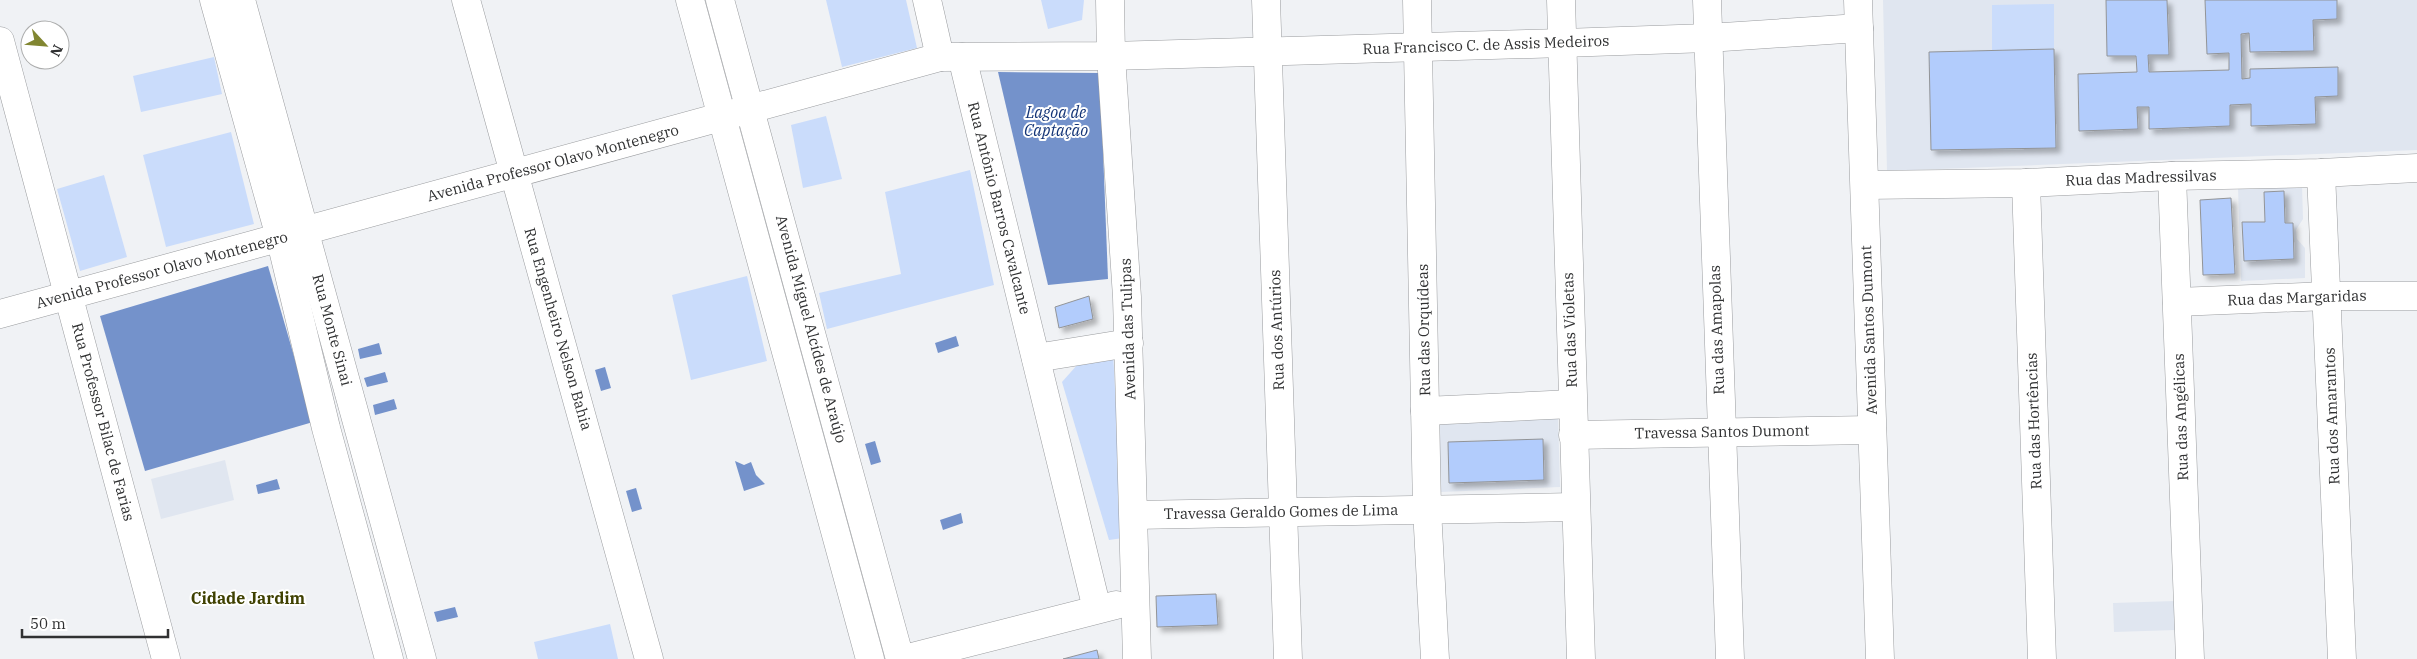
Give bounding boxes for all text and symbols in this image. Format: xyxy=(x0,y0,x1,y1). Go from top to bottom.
north arrow xyxy=(20,20,70,70)
street label: Rua Francisco C. de Assis Medeiros xyxy=(1362,31,1610,58)
text: N xyxy=(46,42,67,60)
street label: Rua Antônio Barros Cavalcante xyxy=(964,100,1035,316)
water label: Lagoa de Captação xyxy=(1024,102,1088,140)
street label: Avenida Professor Olavo Montenegro xyxy=(425,120,681,205)
street label: Rua das Madressilvas xyxy=(2065,165,2217,190)
street label: Avenida Miguel Alcídes de Araújo xyxy=(772,213,851,445)
street label: Rua Engenheiro Nelson Bahia xyxy=(520,225,597,432)
street label: Avenida Professor Olavo Montenegro xyxy=(34,227,290,312)
street label: Avenida Santos Dumont xyxy=(1856,245,1881,415)
street label: Avenida das Tulipas xyxy=(1116,258,1139,400)
street label: Rua das Orquídeas xyxy=(1413,264,1434,396)
street label: Rua das Amapolas xyxy=(1705,265,1728,395)
street label: Rua dos Antúrios xyxy=(1265,269,1288,391)
street label: Rua Monte Sinai xyxy=(308,272,357,388)
street label: Rua das Violetas xyxy=(1558,272,1581,388)
street label: Rua das Margaridas xyxy=(2227,286,2367,309)
street label: Rua Professor Bilac de Farias xyxy=(68,321,139,523)
street label: Rua dos Amarantos xyxy=(2320,347,2343,485)
street label: Rua das Hortências xyxy=(2022,352,2045,490)
street label: Rua das Angélicas xyxy=(2169,353,2192,481)
street label: Travessa Santos Dumont xyxy=(1634,420,1810,443)
street label: Travessa Geraldo Gomes de Lima xyxy=(1163,500,1399,523)
district label: Cidade Jardim xyxy=(191,588,306,608)
scale bar xyxy=(22,606,169,638)
text: 50 m xyxy=(30,614,66,633)

